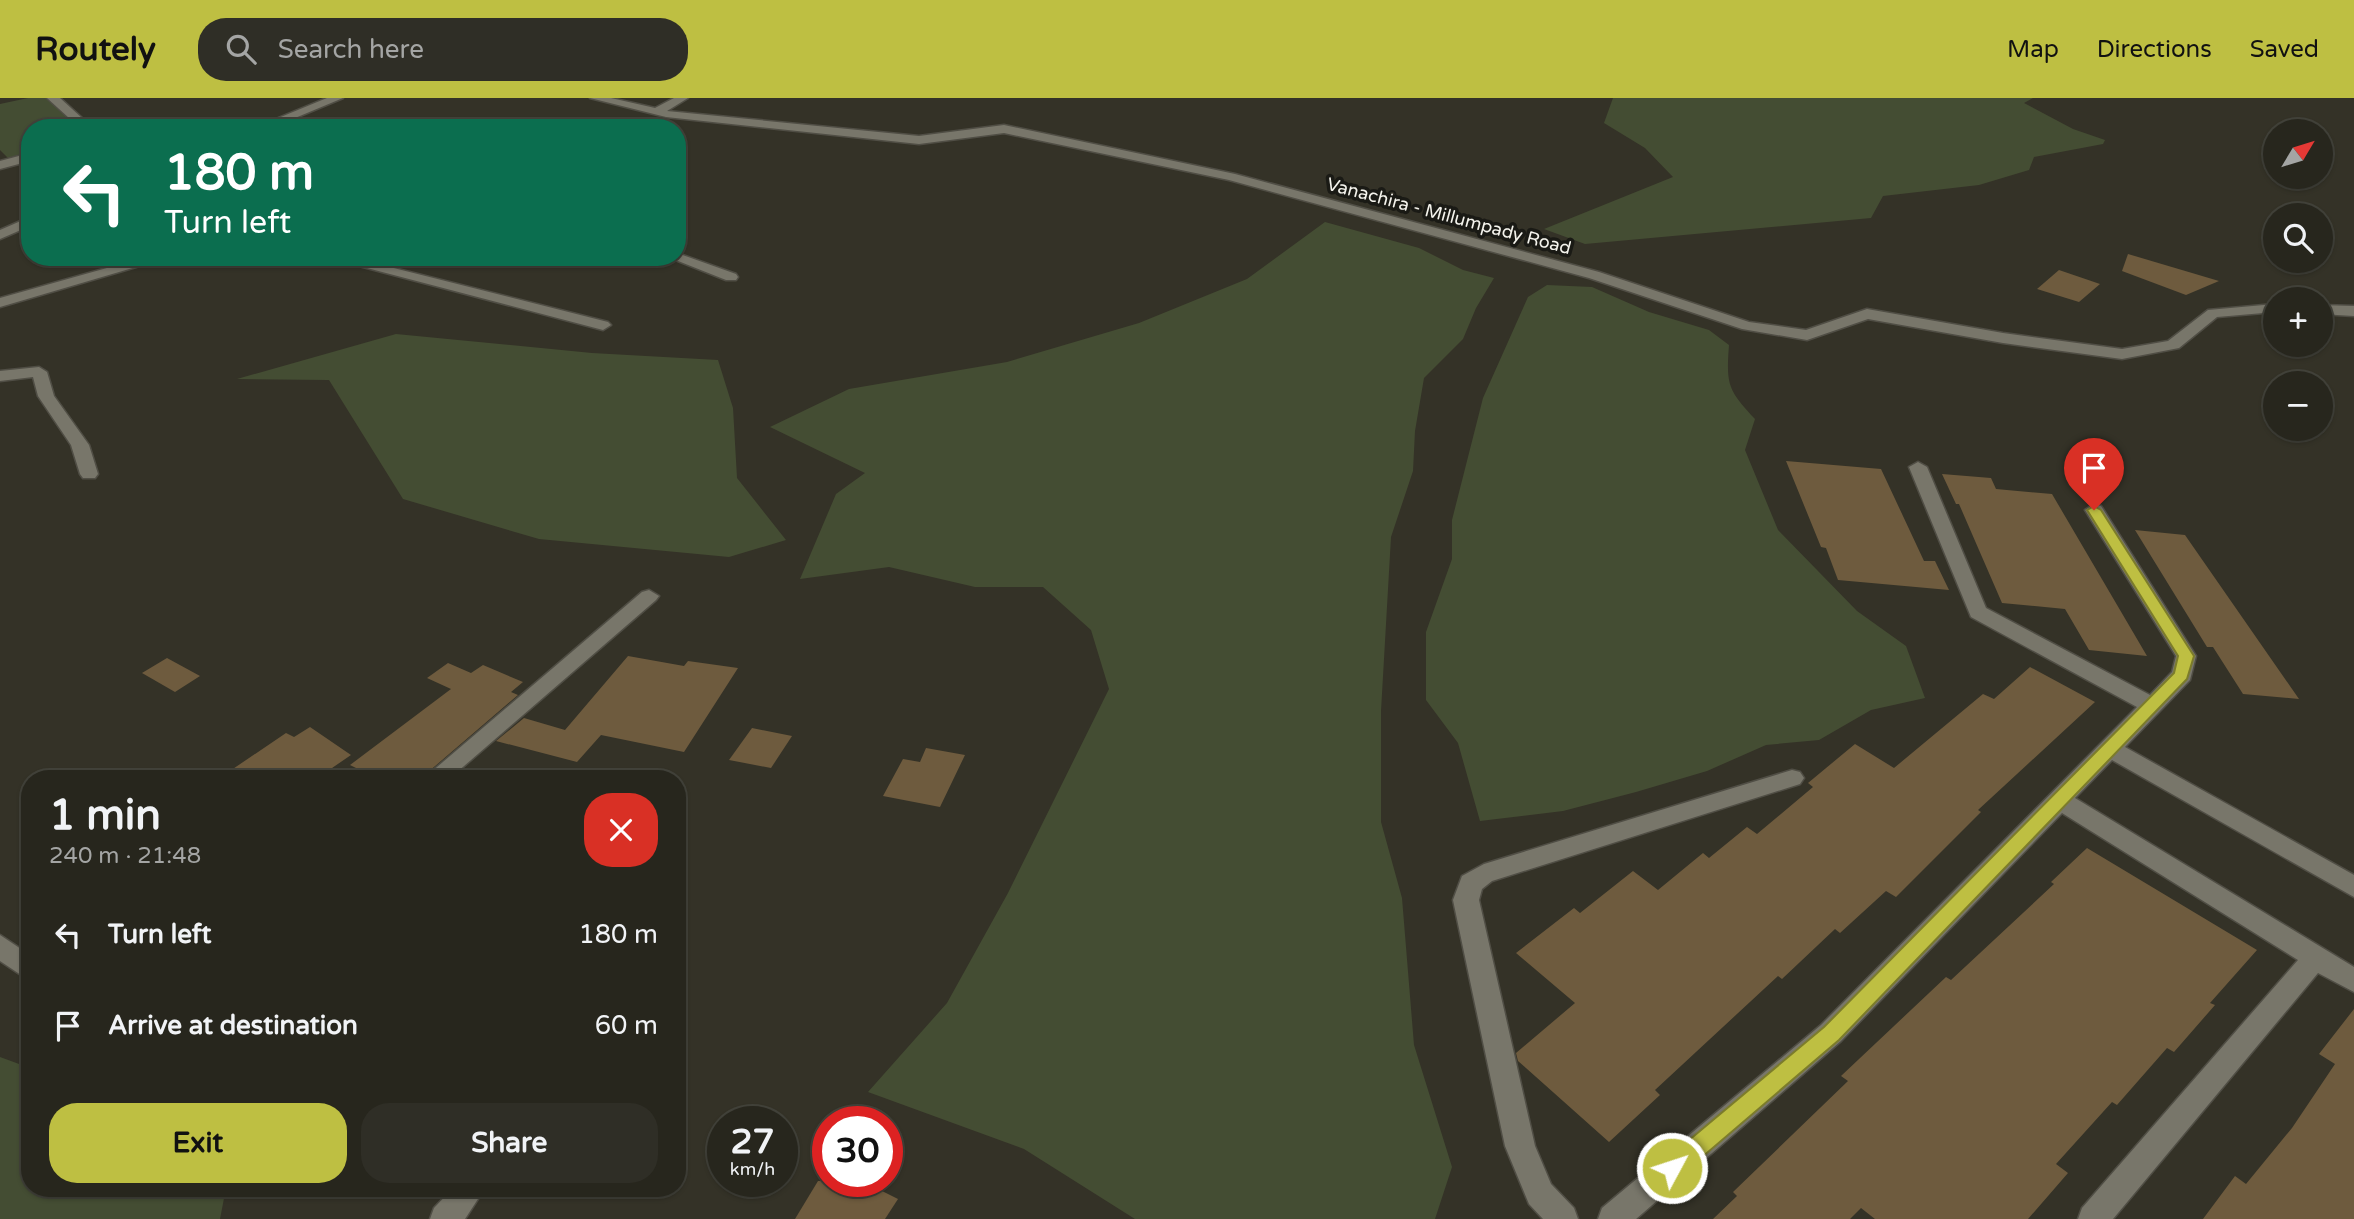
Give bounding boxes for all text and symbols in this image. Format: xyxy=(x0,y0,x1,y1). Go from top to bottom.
search box xyxy=(198,18,688,81)
text: Routely xyxy=(35,30,156,69)
icon: search xyxy=(222,30,260,68)
text: Search here xyxy=(278,34,424,65)
text: Map xyxy=(2007,35,2059,64)
text: Directions xyxy=(2097,35,2212,64)
text: Saved xyxy=(2250,35,2319,64)
north arrow xyxy=(2263,119,2333,189)
map controls xyxy=(2263,119,2333,441)
text: 180 m xyxy=(164,144,314,203)
icon: left xyxy=(49,147,140,238)
street label: Vanachira - Millumpady Road xyxy=(1324,173,1574,259)
button: search xyxy=(2263,203,2333,273)
text: Turn left xyxy=(164,204,291,242)
button: + xyxy=(2263,287,2333,357)
button: − xyxy=(2263,371,2333,441)
pin xyxy=(2064,438,2124,510)
icon: arrive xyxy=(2075,449,2113,487)
text: 1 min xyxy=(49,790,161,841)
button: close xyxy=(584,793,658,867)
text: 240 m · 21:48 xyxy=(49,842,201,870)
icon: left xyxy=(49,916,87,954)
text: Turn left xyxy=(108,919,211,950)
text: 180 m xyxy=(578,919,658,950)
icon: arrive xyxy=(49,1007,87,1045)
text: Arrive at destination xyxy=(108,1010,358,1041)
text: 60 m xyxy=(595,1010,658,1041)
button: Exit xyxy=(49,1103,347,1183)
button: Share xyxy=(361,1103,658,1183)
speed limit sign: 30 xyxy=(812,1106,903,1197)
text: 27 xyxy=(731,1121,774,1163)
position arrow xyxy=(1635,1131,1709,1205)
text: km/h xyxy=(730,1158,775,1180)

